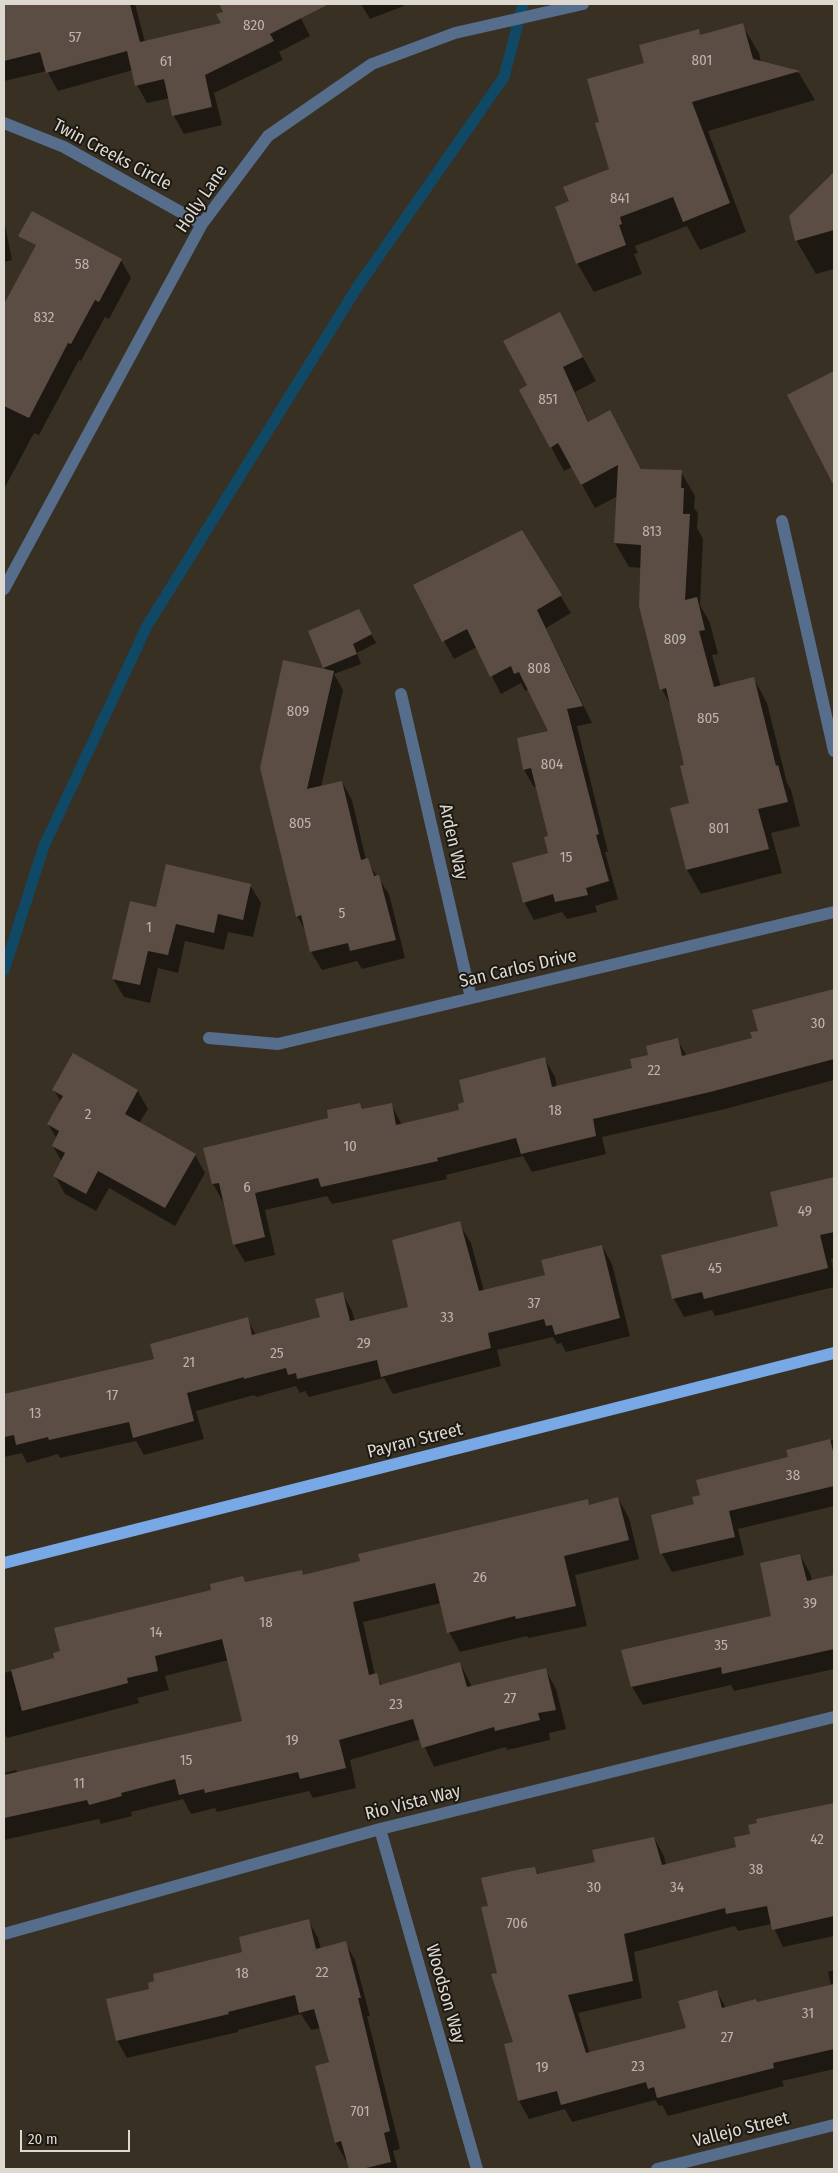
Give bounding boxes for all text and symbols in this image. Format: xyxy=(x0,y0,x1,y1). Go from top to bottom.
house number: 820 xyxy=(243,17,265,35)
house number: 57 xyxy=(69,29,81,47)
house number: 801 xyxy=(692,52,712,70)
house number: 61 xyxy=(160,53,172,71)
street label: Twin Creeks Circle xyxy=(49,115,175,195)
street label: Holly Lane xyxy=(172,161,232,237)
house number: 841 xyxy=(610,190,630,208)
house number: 58 xyxy=(75,256,89,274)
house number: 832 xyxy=(34,309,54,327)
house number: 851 xyxy=(538,391,558,409)
house number: 813 xyxy=(642,523,662,541)
house number: 809 xyxy=(664,631,686,649)
house number: 808 xyxy=(528,660,550,678)
house number: 809 xyxy=(287,703,309,721)
house number: 805 xyxy=(697,710,719,728)
house number: 804 xyxy=(541,756,563,774)
street label: Arden Way xyxy=(434,802,472,882)
house number: 805 xyxy=(289,815,311,833)
house number: 801 xyxy=(709,820,729,838)
house number: 15 xyxy=(560,849,572,867)
house number: 5 xyxy=(339,905,345,923)
house number: 1 xyxy=(146,919,152,937)
street label: San Carlos Drive xyxy=(457,945,579,993)
house number: 30 xyxy=(811,1015,825,1033)
house number: 22 xyxy=(647,1062,661,1080)
house number: 18 xyxy=(548,1102,562,1120)
house number: 2 xyxy=(85,1106,91,1124)
house number: 10 xyxy=(343,1138,357,1156)
house number: 6 xyxy=(243,1179,251,1197)
house number: 49 xyxy=(798,1203,812,1221)
house number: 45 xyxy=(708,1260,722,1278)
house number: 37 xyxy=(528,1295,540,1313)
house number: 33 xyxy=(440,1309,454,1327)
house number: 29 xyxy=(357,1335,371,1353)
house number: 25 xyxy=(270,1345,284,1363)
house number: 21 xyxy=(183,1354,195,1372)
house number: 17 xyxy=(106,1387,118,1405)
house number: 13 xyxy=(29,1405,41,1423)
street label: Payran Street xyxy=(365,1419,465,1463)
house number: 38 xyxy=(786,1467,800,1485)
house number: 26 xyxy=(473,1569,487,1587)
house number: 39 xyxy=(803,1595,817,1613)
house number: 18 xyxy=(259,1614,273,1632)
house number: 14 xyxy=(149,1624,163,1642)
house number: 35 xyxy=(714,1637,728,1655)
house number: 27 xyxy=(504,1690,516,1708)
house number: 23 xyxy=(389,1696,403,1714)
house number: 19 xyxy=(285,1732,299,1750)
house number: 15 xyxy=(180,1752,192,1770)
house number: 11 xyxy=(73,1775,85,1793)
street label: Rio Vista Way xyxy=(363,1781,463,1825)
house number: 42 xyxy=(810,1831,824,1849)
house number: 38 xyxy=(749,1861,763,1879)
house number: 30 xyxy=(587,1879,601,1897)
house number: 34 xyxy=(670,1879,684,1897)
house number: 706 xyxy=(506,1915,528,1933)
street label: Woodson Way xyxy=(421,1942,469,2046)
house number: 22 xyxy=(315,1964,329,1982)
house number: 18 xyxy=(235,1965,249,1983)
house number: 31 xyxy=(802,2005,814,2023)
house number: 27 xyxy=(721,2029,733,2047)
house number: 23 xyxy=(631,2058,645,2076)
house number: 19 xyxy=(535,2059,549,2077)
house number: 701 xyxy=(350,2103,370,2121)
street label: Vallejo Street xyxy=(691,2108,791,2152)
scale bar xyxy=(22,2120,132,2152)
text: 20 m xyxy=(28,2130,58,2148)

